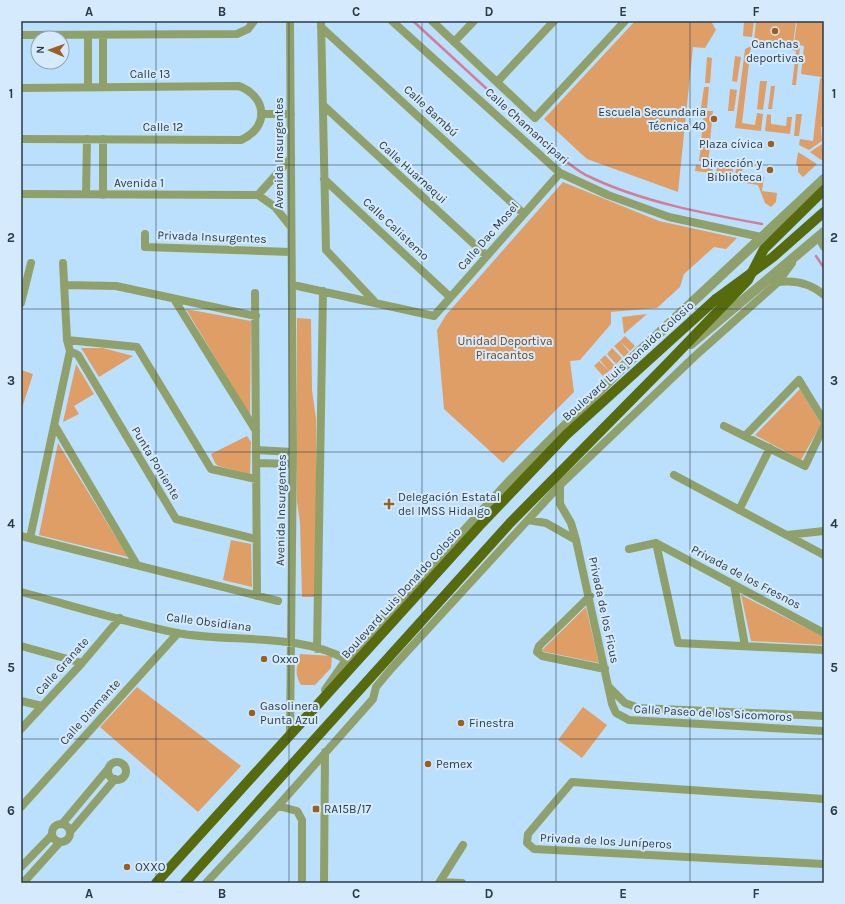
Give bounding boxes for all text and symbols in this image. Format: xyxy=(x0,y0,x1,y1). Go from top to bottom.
text: A xyxy=(85,4,93,19)
text: B xyxy=(218,4,226,19)
text: C xyxy=(352,4,360,19)
text: D xyxy=(485,4,494,19)
text: E xyxy=(619,4,627,19)
text: F xyxy=(752,4,760,19)
marker: Canchas deportivas xyxy=(770,26,780,36)
north arrow xyxy=(30,30,70,70)
place label: Canchas deportivas xyxy=(746,37,804,65)
text: N xyxy=(34,45,47,54)
street label: Calle 13 xyxy=(130,67,170,81)
street label: Calle Bambú xyxy=(401,82,461,140)
street label: Calle Chamancipari xyxy=(482,85,572,167)
text: 1 xyxy=(9,86,13,101)
text: 1 xyxy=(832,86,836,101)
street label: Avenida Insurgentes xyxy=(272,97,286,209)
place label: Escuela Secundaria Técnica 40 xyxy=(598,105,706,133)
marker: Escuela Secundaria Técnica 40 xyxy=(709,114,719,124)
street label: Calle 12 xyxy=(143,120,183,134)
place label: Plaza cívica xyxy=(699,137,763,151)
street label: Calle Huarnequi xyxy=(376,138,450,206)
marker: Plaza cívica xyxy=(766,139,776,149)
place label: Dirección y Biblioteca xyxy=(702,156,762,184)
marker: Dirección y Biblioteca xyxy=(765,165,775,175)
street label: Avenida 1 xyxy=(114,176,164,190)
street label: Calle Calistemo xyxy=(360,195,432,263)
street label: Calle Dac Mosel xyxy=(455,199,521,273)
street label: Privada Insurgentes xyxy=(157,228,267,246)
text: 2 xyxy=(7,230,15,245)
text: 2 xyxy=(830,230,838,245)
street label: Boulevard Luis Donaldo Colosio xyxy=(559,298,697,424)
park label: Unidad Deportiva Piracantos xyxy=(457,334,553,362)
text: 3 xyxy=(7,373,15,388)
text: 3 xyxy=(830,373,838,388)
street label: Punta Poniente xyxy=(129,424,183,502)
street label: Avenida Insurgentes xyxy=(273,454,289,566)
place label: Delegación Estatal del IMSS Hidalgo xyxy=(398,490,500,518)
marker: Delegación Estatal del IMSS Hidalgo xyxy=(383,498,395,510)
text: 4 xyxy=(7,516,15,531)
text: 4 xyxy=(830,516,838,531)
street label: Boulevard Luis Donaldo Colosio xyxy=(338,524,464,662)
street label: Privada de los Fresnos xyxy=(689,542,803,612)
street label: Privada de los Ficus xyxy=(586,555,622,665)
street label: Calle Obsidiana xyxy=(166,610,252,634)
street label: Calle Granate xyxy=(32,634,92,698)
place label: Oxxo xyxy=(272,652,299,666)
marker: Oxxo xyxy=(259,654,269,664)
text: 5 xyxy=(7,660,15,675)
text: 5 xyxy=(830,660,838,675)
street label: Calle Diamante xyxy=(57,676,123,748)
place label: Gasolinera Punta Azul xyxy=(260,699,318,727)
street label: Calle Paseo de los Sicomoros xyxy=(633,702,793,724)
marker: Gasolinera Punta Azul xyxy=(247,708,257,718)
place label: Finestra xyxy=(469,716,514,730)
marker: Finestra xyxy=(456,718,466,728)
place label: Pemex xyxy=(436,757,472,771)
marker: Pemex xyxy=(423,759,433,769)
place label: RA15B/17 xyxy=(324,802,372,816)
text: 6 xyxy=(7,803,15,818)
text: 6 xyxy=(830,803,838,818)
marker: RA15B/17 xyxy=(311,804,321,814)
street label: Privada de los Juníperos xyxy=(540,831,672,851)
place label: OXXO xyxy=(135,860,166,874)
marker: OXXO xyxy=(122,862,132,872)
text: A xyxy=(85,886,93,901)
text: B xyxy=(218,886,226,901)
text: C xyxy=(352,886,360,901)
text: D xyxy=(485,886,494,901)
text: E xyxy=(619,886,627,901)
text: F xyxy=(752,886,760,901)

